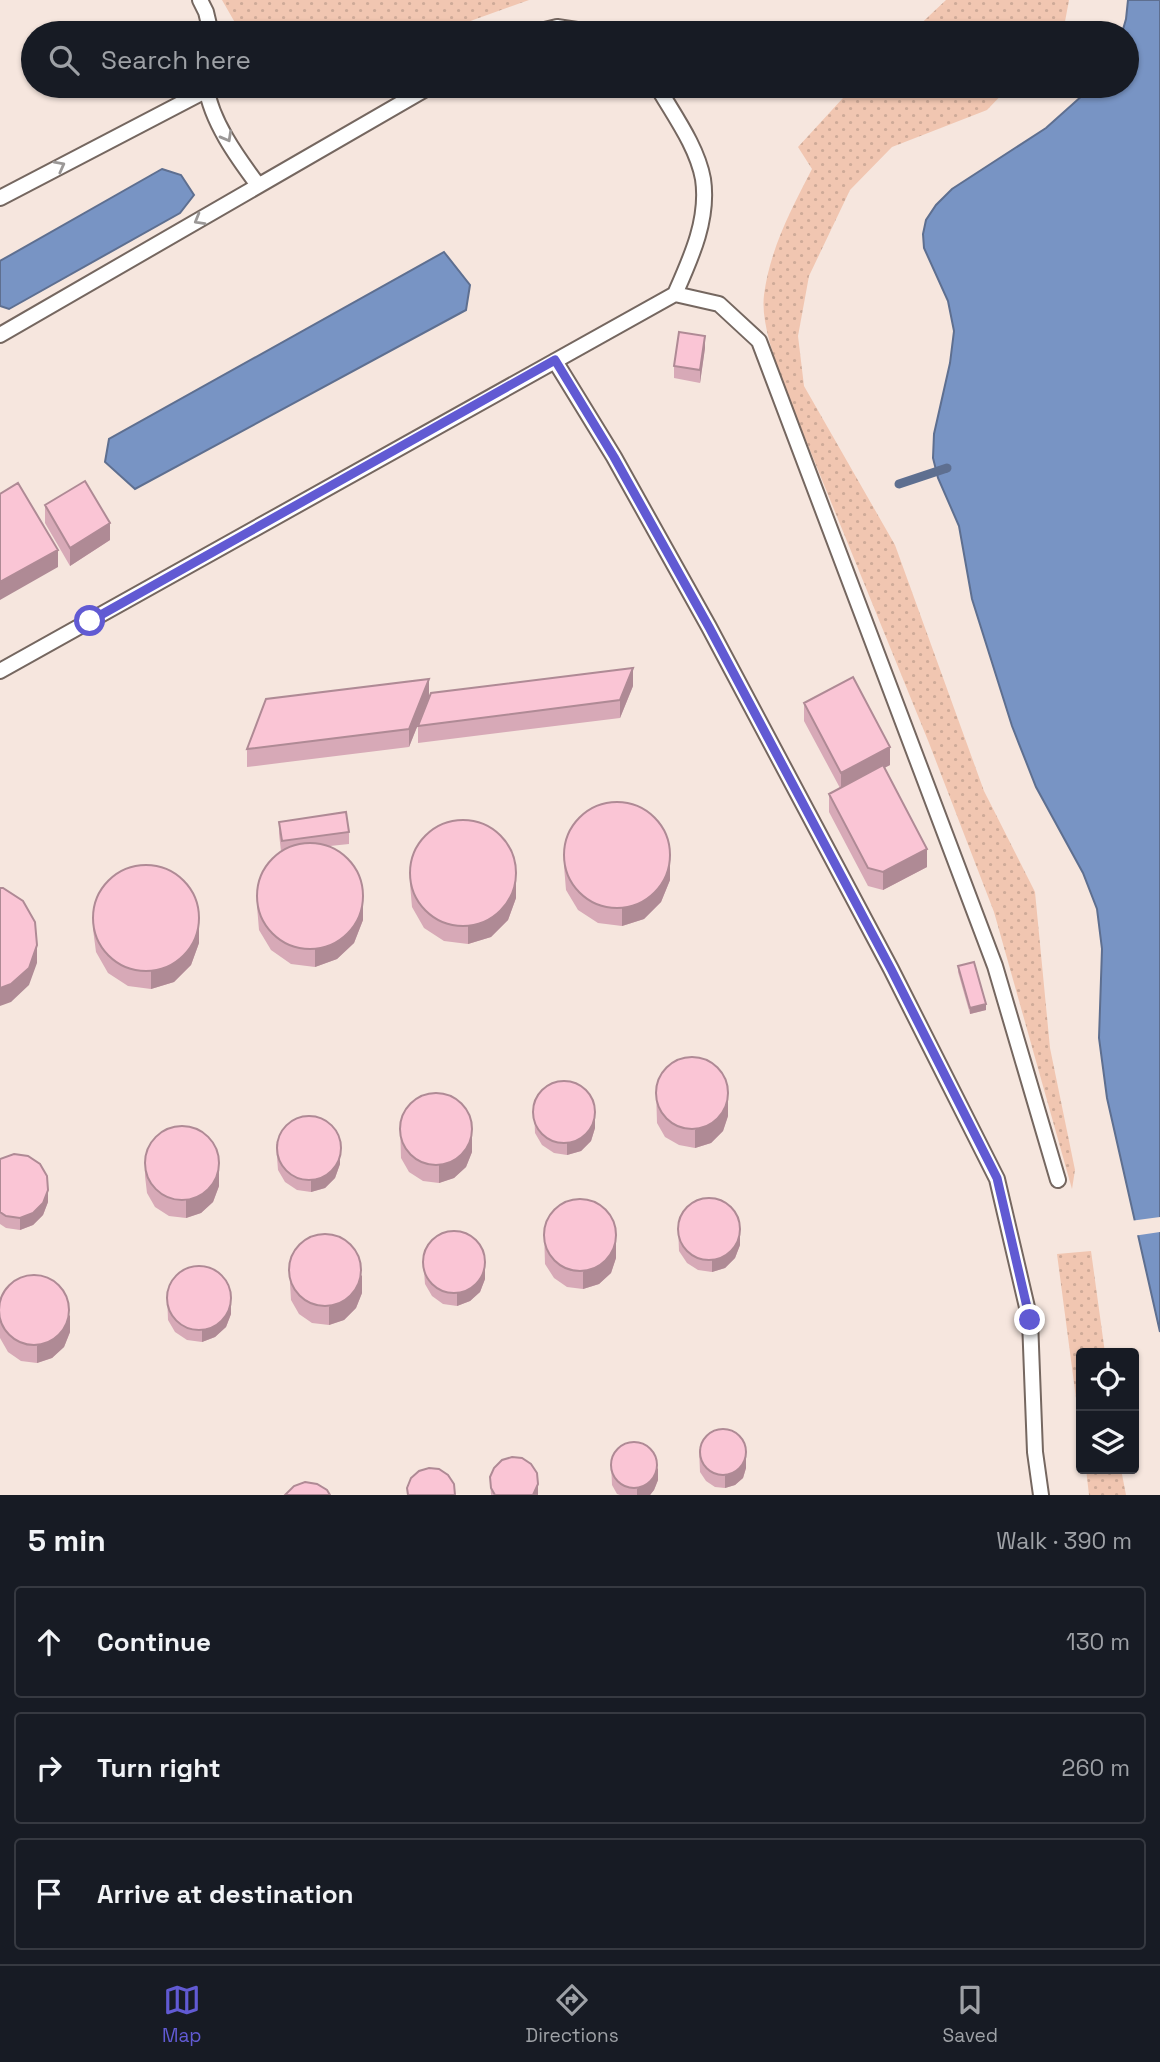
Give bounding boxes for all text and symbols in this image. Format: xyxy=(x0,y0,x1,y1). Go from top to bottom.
search box xyxy=(21,21,1139,98)
icon: search xyxy=(45,41,83,79)
text: Search here xyxy=(101,43,251,77)
one-way arrow xyxy=(219,130,232,143)
one-way arrow xyxy=(53,161,65,174)
one-way arrow xyxy=(194,211,207,224)
route start xyxy=(74,605,105,636)
route end xyxy=(1014,1304,1045,1335)
map controls xyxy=(1076,1348,1139,1474)
button: locate xyxy=(1076,1348,1139,1411)
button: layers xyxy=(1076,1411,1139,1474)
text: 5 min xyxy=(28,1521,106,1560)
text: Walk · 390 m xyxy=(996,1526,1132,1556)
icon: ahead xyxy=(30,1623,68,1661)
text: Continue xyxy=(97,1625,211,1659)
text: 130 m xyxy=(1066,1627,1130,1657)
icon: right xyxy=(30,1749,68,1787)
text: Turn right xyxy=(97,1751,221,1785)
text: 260 m xyxy=(1062,1753,1130,1783)
icon: arrive xyxy=(30,1875,68,1913)
text: Arrive at destination xyxy=(97,1877,354,1911)
tab: Map xyxy=(162,1981,202,2048)
tab: Directions xyxy=(526,1981,619,2048)
tab: Saved xyxy=(943,1981,998,2048)

